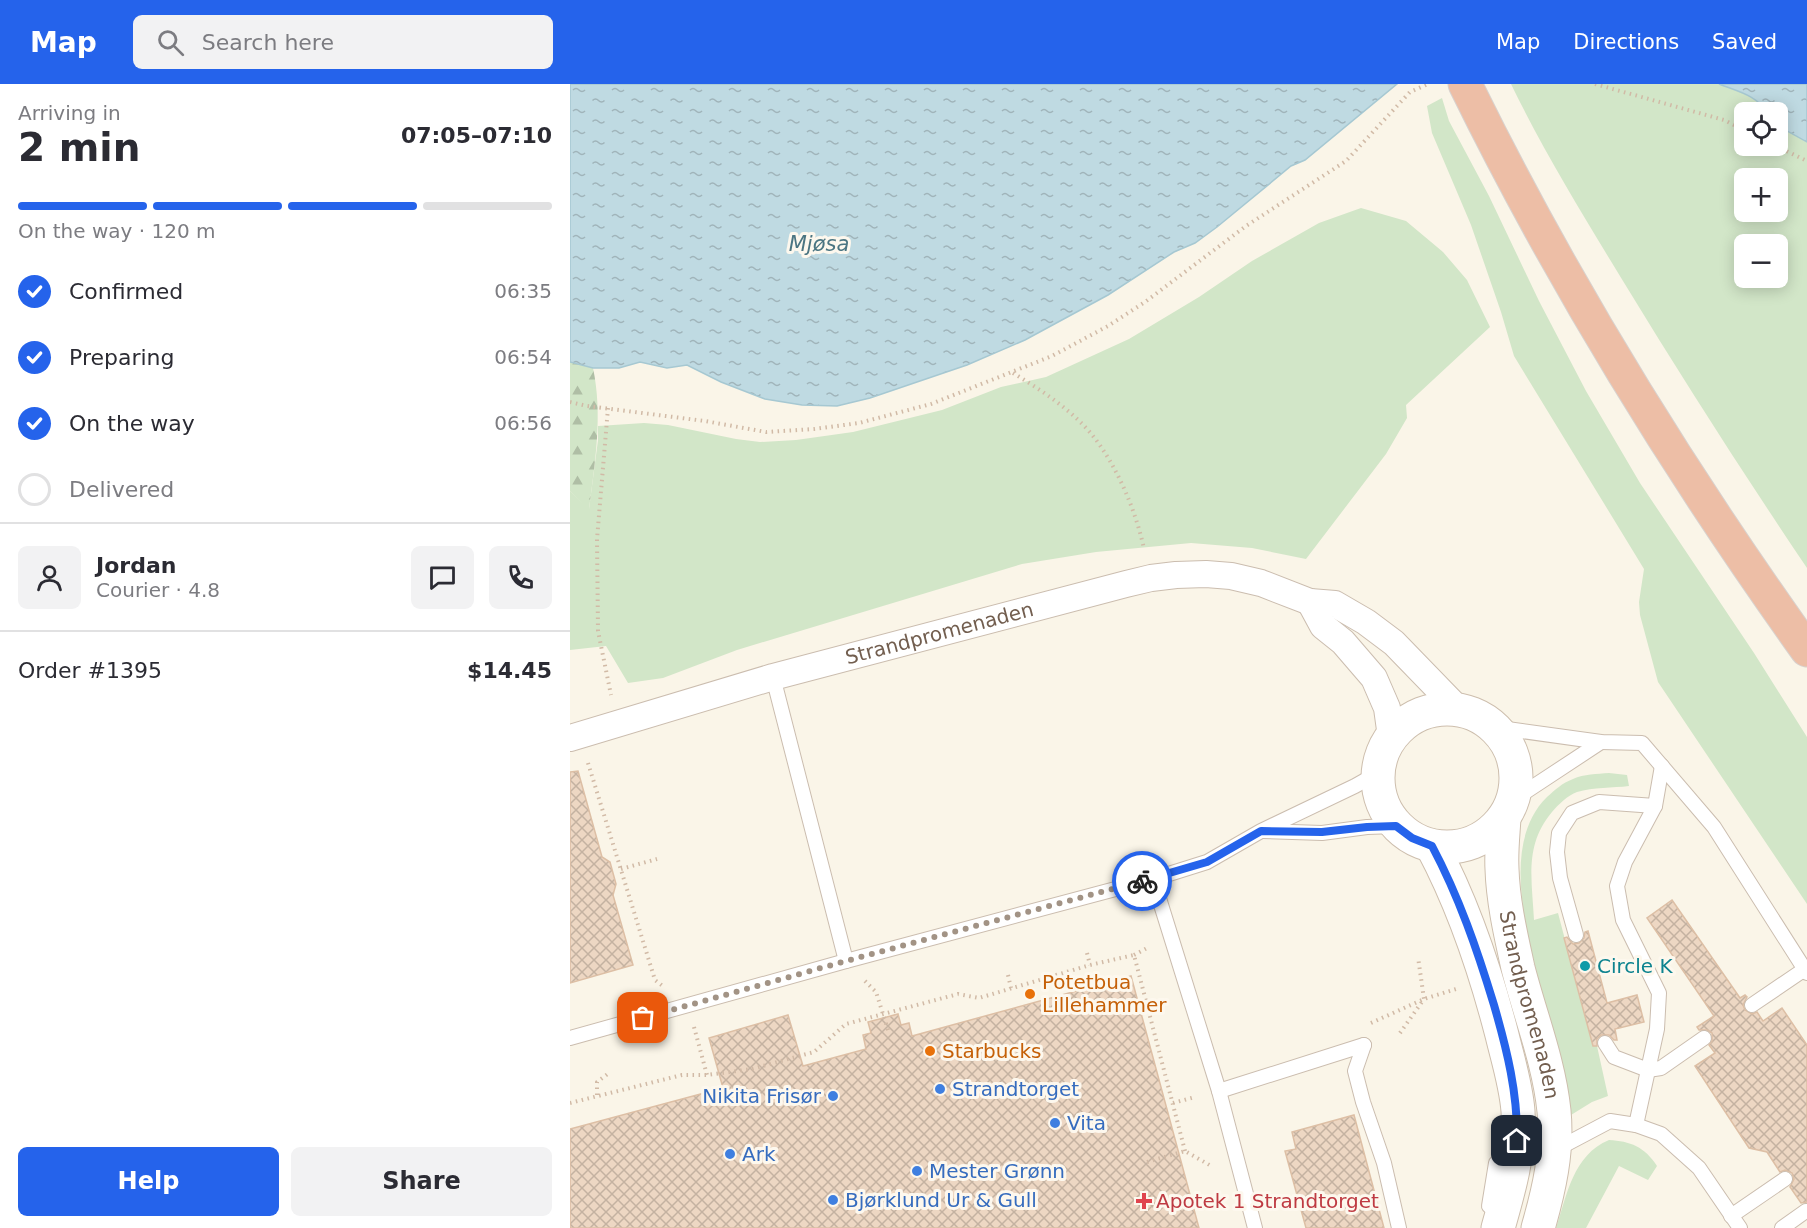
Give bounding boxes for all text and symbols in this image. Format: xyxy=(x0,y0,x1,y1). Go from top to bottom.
search box xyxy=(133,15,553,69)
text: Map xyxy=(30,26,97,59)
icon: search xyxy=(154,26,187,59)
text: Search here xyxy=(202,30,334,55)
text: Map xyxy=(1496,30,1540,54)
text: Directions xyxy=(1573,30,1679,54)
text: Saved xyxy=(1712,30,1777,54)
text: Arriving in xyxy=(18,101,121,125)
map controls xyxy=(1734,102,1788,288)
button: locate xyxy=(1734,102,1788,156)
text: 07:05–07:10 xyxy=(401,123,552,148)
text: 2 min xyxy=(18,125,140,170)
button: + xyxy=(1734,168,1788,222)
text: On the way · 120 m xyxy=(18,219,216,243)
water label: Mjøsa xyxy=(789,232,849,256)
button: − xyxy=(1734,234,1788,288)
icon: check xyxy=(18,275,51,308)
text: Confirmed xyxy=(69,279,183,304)
text: 06:35 xyxy=(494,279,552,303)
icon: check xyxy=(18,341,51,374)
text: Preparing xyxy=(69,345,175,370)
text: 06:54 xyxy=(494,345,552,369)
icon: check xyxy=(18,407,51,440)
text: On the way xyxy=(69,411,195,436)
text: 06:56 xyxy=(494,411,552,435)
text: Delivered xyxy=(69,477,174,502)
button: person xyxy=(18,546,81,609)
button: chat xyxy=(411,546,474,609)
button: phone xyxy=(489,546,552,609)
text: Jordan xyxy=(96,553,176,578)
text: Courier · 4.8 xyxy=(96,578,220,602)
street label: Strandpromenaden xyxy=(843,597,1036,669)
text: Order #1395 xyxy=(18,658,162,683)
text: $14.45 xyxy=(467,658,552,683)
courier xyxy=(1112,851,1172,911)
icon: bike xyxy=(1126,865,1159,898)
street label: Strandpromenaden xyxy=(1495,909,1564,1101)
place label: Circle K xyxy=(1597,954,1674,978)
marker: Circle K xyxy=(1578,959,1592,973)
place label: Potetbua Lillehammer xyxy=(1042,970,1167,1017)
marker: Potetbua Lillehammer xyxy=(1023,987,1037,1001)
pin xyxy=(617,992,668,1043)
icon: bag xyxy=(626,1001,659,1034)
place label: Starbucks xyxy=(942,1039,1041,1063)
marker: Starbucks xyxy=(923,1044,937,1058)
place label: Strandtorget xyxy=(952,1077,1079,1101)
marker: Strandtorget xyxy=(933,1082,947,1096)
place label: Nikita Frisør xyxy=(702,1084,822,1108)
marker: Nikita Frisør xyxy=(826,1089,840,1103)
place label: Vita xyxy=(1067,1111,1106,1135)
pin xyxy=(1491,1115,1542,1166)
marker: Vita xyxy=(1048,1116,1062,1130)
icon: home xyxy=(1500,1124,1533,1157)
place label: Ark xyxy=(742,1142,776,1166)
button: Help xyxy=(18,1147,279,1216)
button: Share xyxy=(291,1147,552,1216)
marker: Ark xyxy=(723,1147,737,1161)
place label: Mester Grønn xyxy=(929,1159,1065,1183)
marker: Mester Grønn xyxy=(910,1164,924,1178)
place label: Bjørklund Ur & Gull xyxy=(845,1188,1037,1212)
place label: Apotek 1 Strandtorget xyxy=(1156,1189,1379,1213)
marker: Bjørklund Ur & Gull xyxy=(826,1193,840,1207)
marker: Apotek 1 Strandtorget xyxy=(1137,1194,1151,1208)

